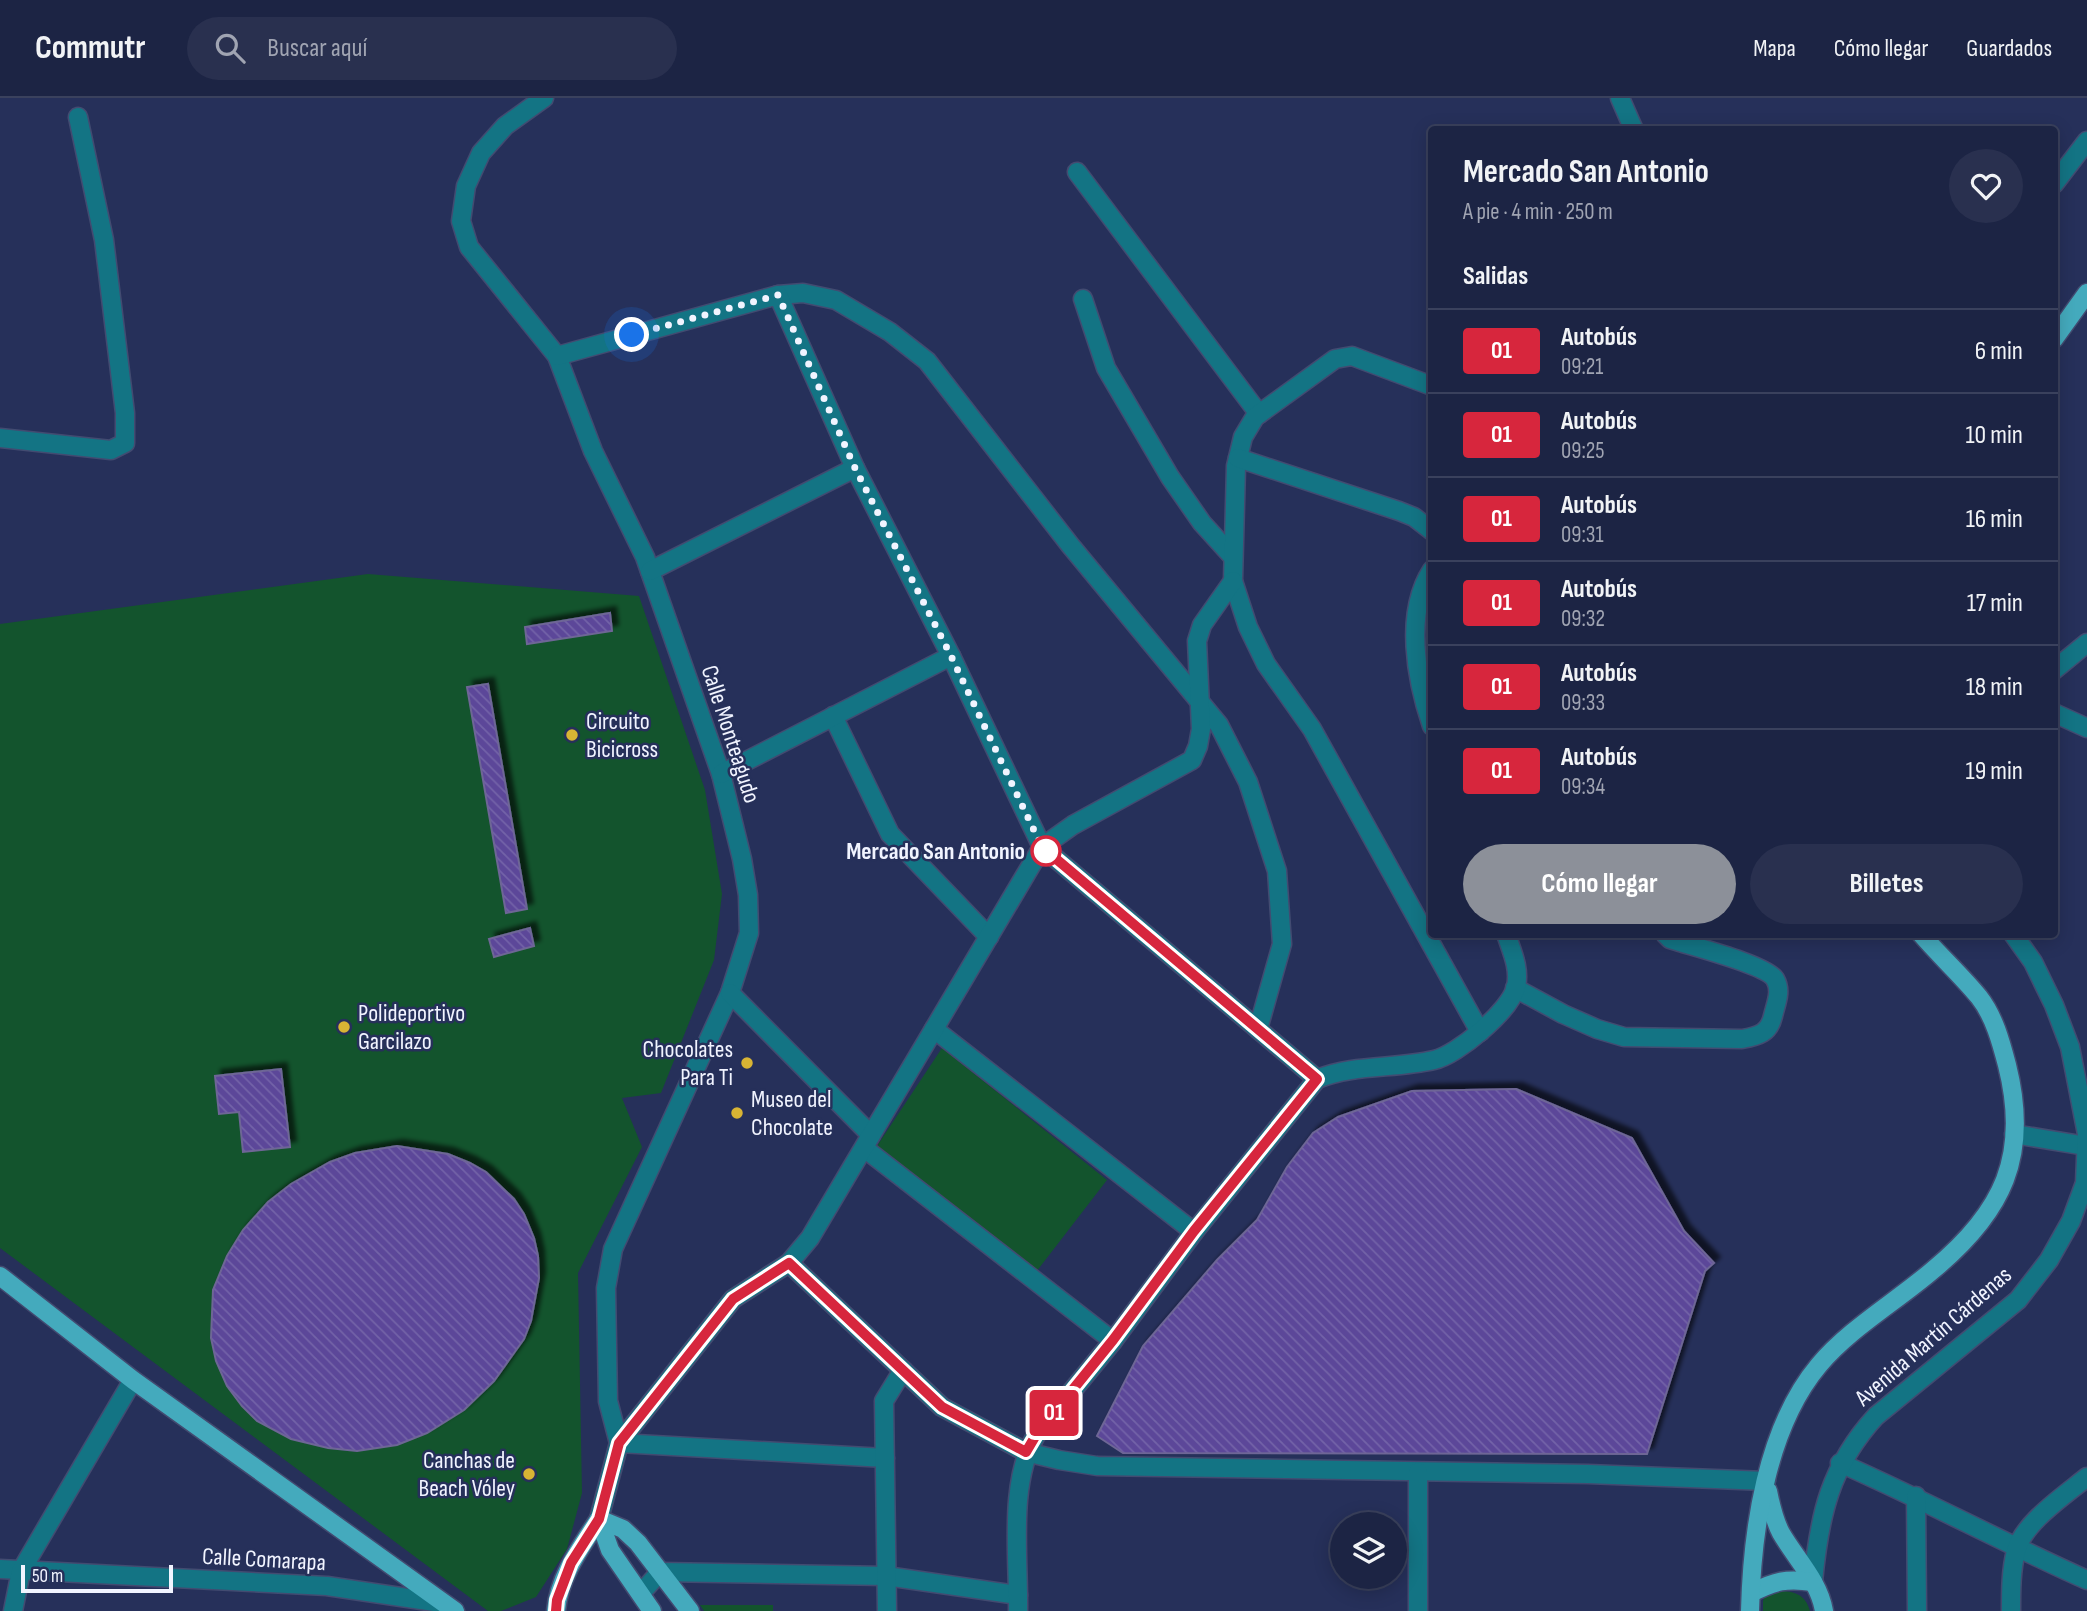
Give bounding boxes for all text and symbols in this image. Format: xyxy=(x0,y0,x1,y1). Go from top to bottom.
search box xyxy=(187,17,677,80)
text: Commutr xyxy=(35,28,145,68)
icon: search xyxy=(211,29,249,67)
text: Buscar aquí xyxy=(267,33,367,64)
text: Mapa xyxy=(1753,34,1796,63)
text: Cómo llegar xyxy=(1834,34,1928,63)
text: Guardados xyxy=(1966,34,2052,63)
button: heart xyxy=(1949,149,2023,223)
text: Mercado San Antonio xyxy=(1463,152,1709,192)
text: A pie · 4 min · 250 m xyxy=(1463,198,1613,226)
text: Salidas xyxy=(1463,261,1528,292)
your location xyxy=(614,317,649,352)
text: Autobús xyxy=(1561,322,1637,353)
text: 01 xyxy=(1491,336,1512,365)
text: 6 min xyxy=(1975,336,2023,367)
text: 09:21 xyxy=(1561,353,1603,381)
text: Autobús xyxy=(1561,406,1637,437)
text: 01 xyxy=(1491,420,1512,449)
text: 10 min xyxy=(1966,420,2023,451)
text: 09:25 xyxy=(1561,437,1605,465)
text: Autobús xyxy=(1561,490,1637,521)
text: 01 xyxy=(1491,504,1512,533)
text: 16 min xyxy=(1966,504,2023,535)
text: 09:31 xyxy=(1561,521,1603,549)
text: Autobús xyxy=(1561,574,1637,605)
text: 01 xyxy=(1491,588,1512,617)
text: 17 min xyxy=(1967,588,2023,619)
text: 09:32 xyxy=(1561,605,1605,633)
text: Autobús xyxy=(1561,658,1637,689)
street label: Calle Monteagudo xyxy=(695,662,766,807)
text: 01 xyxy=(1491,672,1512,701)
text: 18 min xyxy=(1966,672,2023,703)
text: 09:33 xyxy=(1561,689,1605,717)
place label: Circuito Bicicross xyxy=(586,707,658,764)
marker: Circuito Bicicross xyxy=(564,727,580,743)
text: Autobús xyxy=(1561,742,1637,773)
text: 01 xyxy=(1491,756,1512,785)
text: 19 min xyxy=(1966,756,2023,787)
text: 09:34 xyxy=(1561,773,1605,801)
marker: Mercado San Antonio xyxy=(1031,836,1061,866)
place label: Mercado San Antonio xyxy=(846,837,1025,866)
button: Cómo llegar xyxy=(1463,844,1736,924)
button: Billetes xyxy=(1750,844,2023,924)
place label: Polideportivo Garcilazo xyxy=(358,999,465,1056)
marker: Polideportivo Garcilazo xyxy=(336,1019,352,1035)
place label: Chocolates Para Ti xyxy=(643,1035,733,1092)
marker: Chocolates Para Ti xyxy=(739,1055,755,1071)
place label: Museo del Chocolate xyxy=(751,1085,833,1142)
marker: Museo del Chocolate xyxy=(729,1105,745,1121)
street label: Avenida Martín Cárdenas xyxy=(1848,1261,2017,1413)
line badge: 01 xyxy=(1023,1390,1086,1436)
text: 01 xyxy=(1044,1398,1064,1427)
place label: Canchas de Beach Vóley xyxy=(419,1446,515,1503)
marker: Canchas de Beach Vóley xyxy=(521,1466,537,1482)
map controls xyxy=(1330,1512,1407,1589)
button: layers xyxy=(1330,1512,1407,1589)
street label: Calle Comarapa xyxy=(201,1542,327,1577)
scale bar xyxy=(21,1562,173,1594)
text: 50 m xyxy=(32,1565,63,1588)

